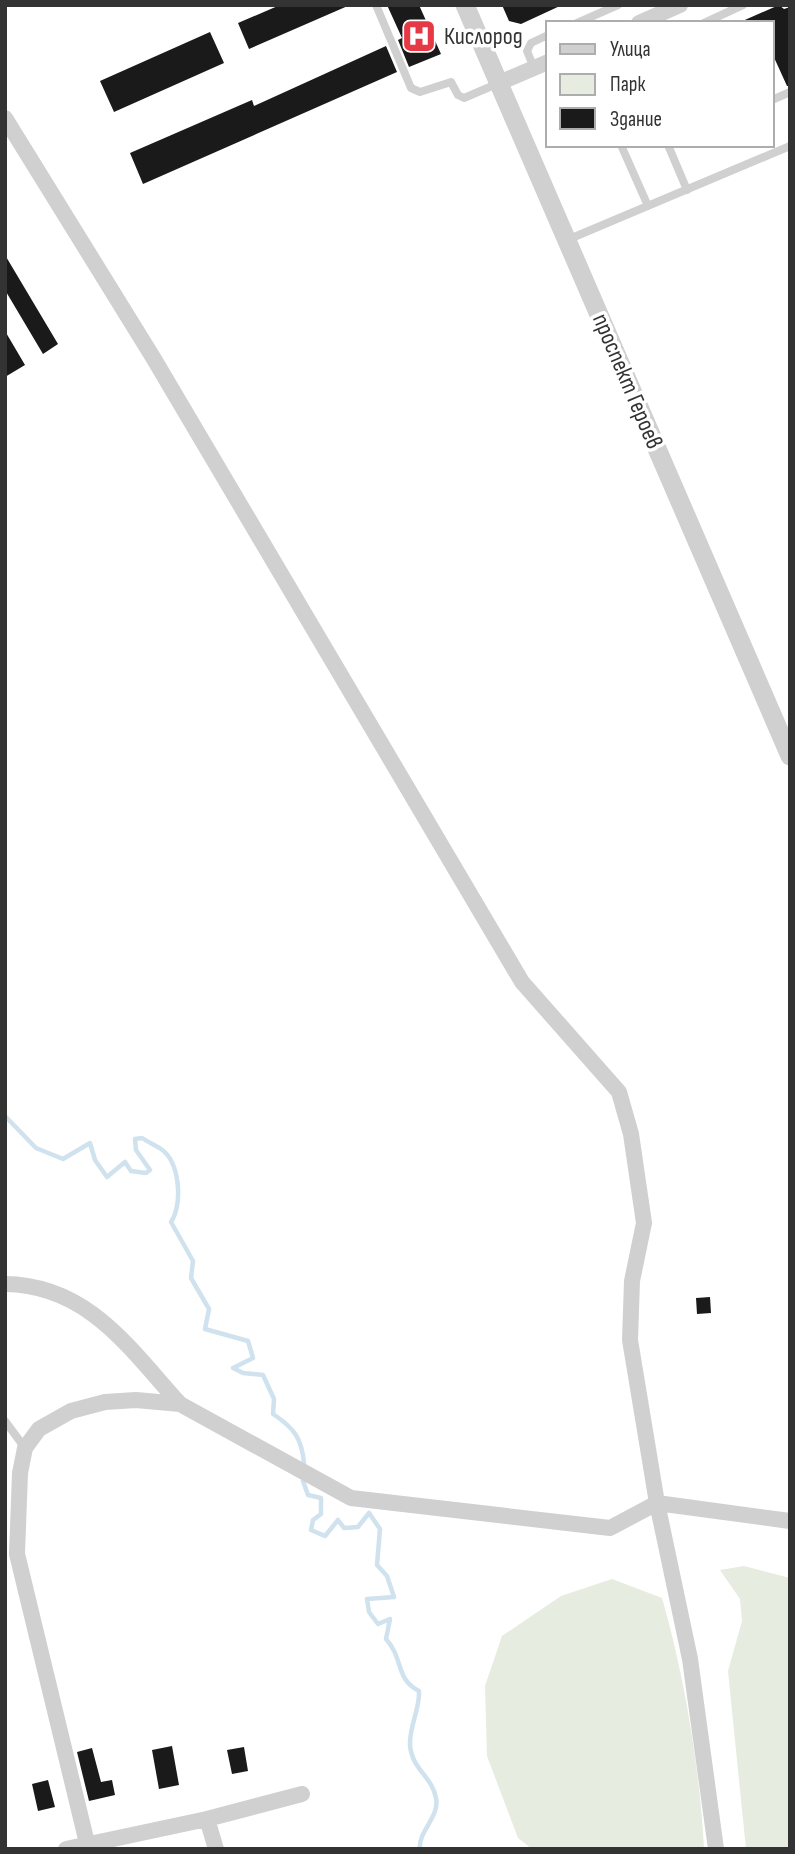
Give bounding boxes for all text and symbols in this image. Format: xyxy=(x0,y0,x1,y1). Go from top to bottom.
hospital icon: Кислород xyxy=(400,17,438,55)
legend xyxy=(546,21,774,147)
place label: Кислород xyxy=(444,22,523,51)
text: Улица xyxy=(610,37,651,62)
text: Парк xyxy=(610,72,645,97)
text: Здание xyxy=(610,107,662,132)
street label: проспект Героев xyxy=(586,309,669,453)

